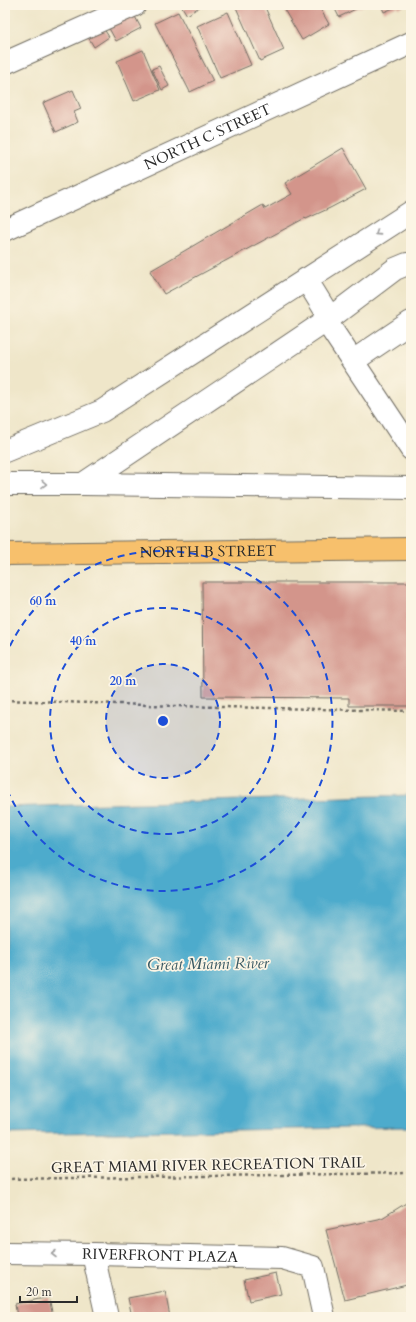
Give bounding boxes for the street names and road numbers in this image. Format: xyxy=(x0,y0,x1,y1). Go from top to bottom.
street label: NORTH C STREET xyxy=(141,99,274,175)
street label: NORTH B STREET xyxy=(140,541,276,562)
street label: GREAT MIAMI RIVER RECREATION TRAIL xyxy=(51,1152,366,1178)
street label: RIVERFRONT PLAZA xyxy=(82,1244,239,1267)

